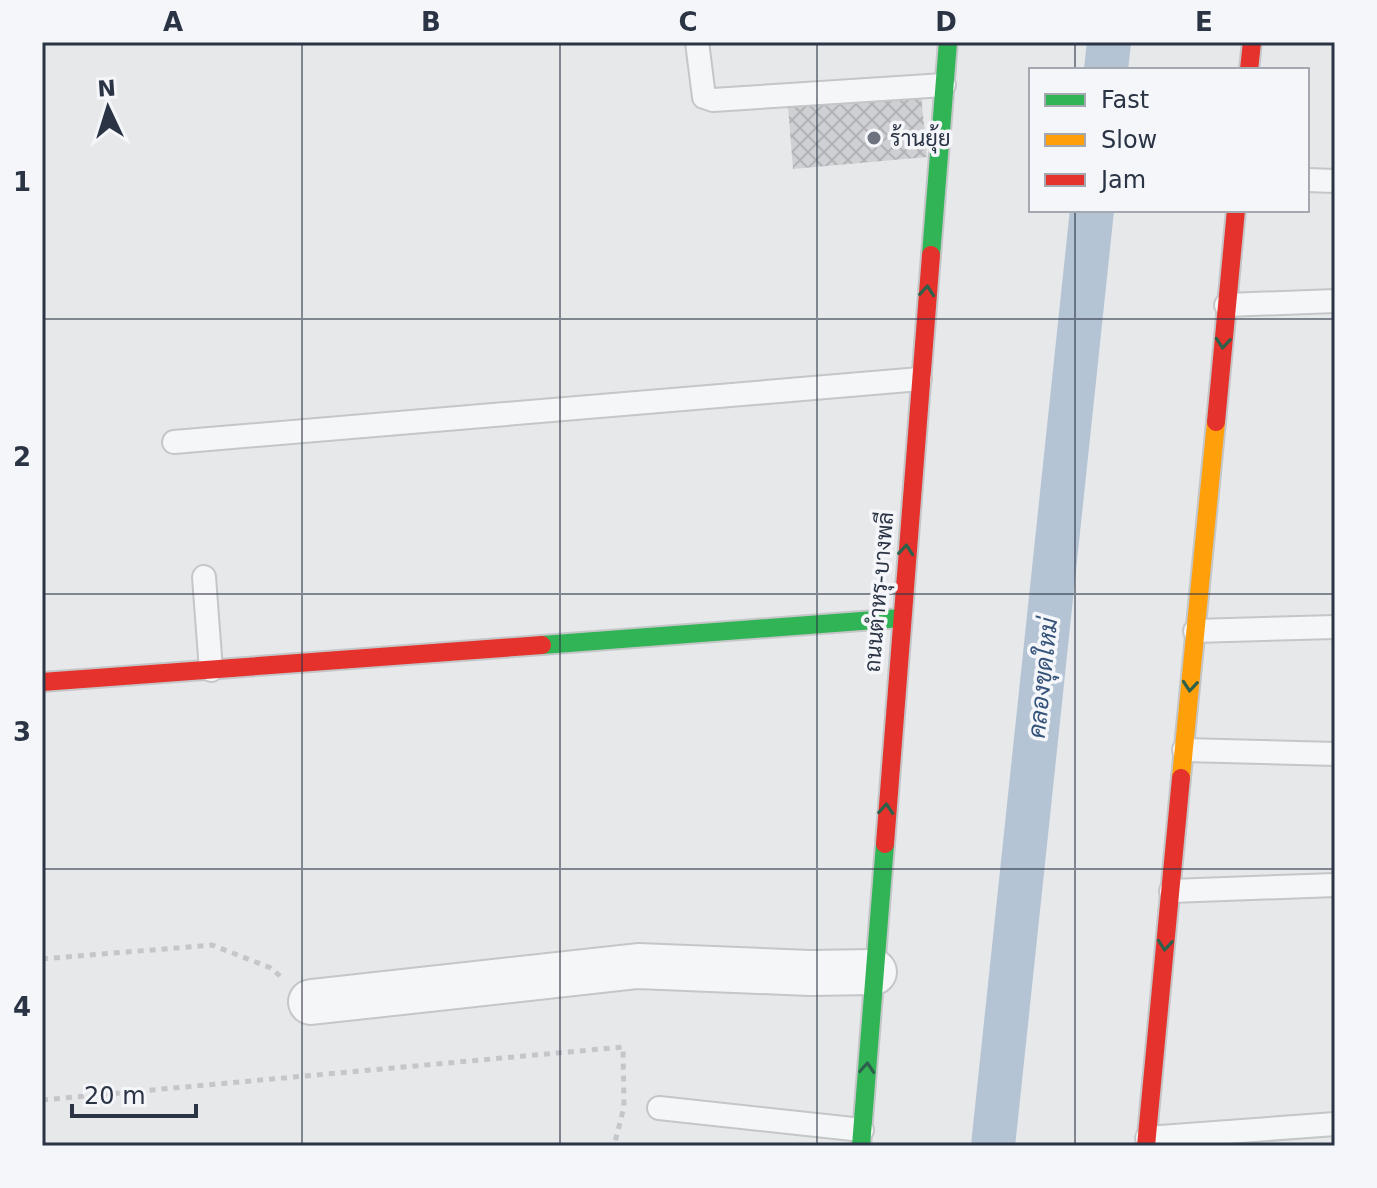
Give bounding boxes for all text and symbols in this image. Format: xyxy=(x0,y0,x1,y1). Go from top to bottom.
text: A xyxy=(163,7,183,37)
text: B xyxy=(421,7,441,37)
text: C xyxy=(678,7,698,37)
text: D xyxy=(935,7,957,37)
text: E xyxy=(1195,7,1213,37)
north arrow xyxy=(68,68,148,148)
legend xyxy=(1029,68,1309,212)
text: N xyxy=(97,75,117,102)
text: Fast xyxy=(1101,86,1149,114)
place label: ร้านยุ้ย xyxy=(890,124,951,154)
text: Slow xyxy=(1101,126,1157,154)
marker: ร้านยุ้ย xyxy=(865,129,883,147)
text: Jam xyxy=(1099,166,1146,194)
text: 1 xyxy=(13,167,31,197)
one-way arrow xyxy=(919,284,936,297)
one-way arrow xyxy=(1214,337,1231,350)
text: 2 xyxy=(13,442,31,472)
street label: ถนนตำหรุ-บางพลี xyxy=(859,511,901,673)
one-way arrow xyxy=(897,543,914,556)
water label: คลองขุดใหม่ xyxy=(1021,615,1065,740)
one-way arrow xyxy=(1182,680,1199,693)
text: 3 xyxy=(13,717,31,747)
one-way arrow xyxy=(877,802,894,815)
one-way arrow xyxy=(1157,939,1174,952)
text: 4 xyxy=(13,992,31,1022)
one-way arrow xyxy=(858,1061,875,1074)
scale bar xyxy=(72,1068,196,1118)
text: 20 m xyxy=(84,1082,146,1110)

